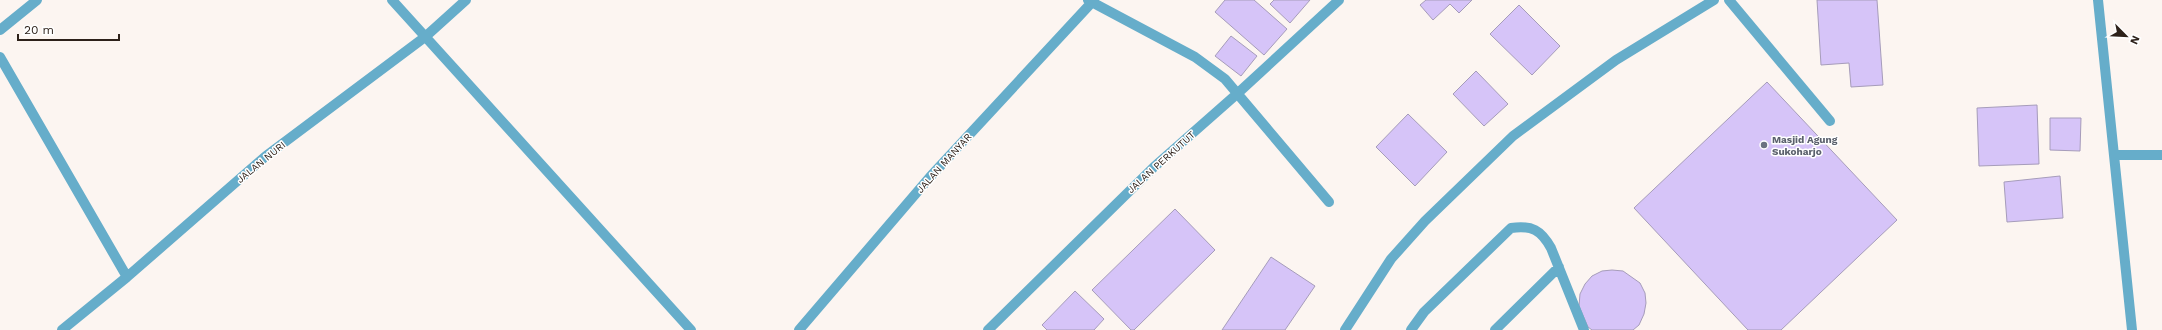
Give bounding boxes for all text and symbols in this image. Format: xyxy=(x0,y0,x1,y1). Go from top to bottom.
scale bar xyxy=(18,16,119,42)
north arrow xyxy=(2106,16,2146,56)
text: 20 m xyxy=(24,23,54,37)
text: N xyxy=(2127,33,2142,46)
street label: JALAN PERKUTUT xyxy=(1125,129,1197,195)
street label: JALAN MANYAR xyxy=(914,131,974,195)
place label: Masjid Agung Sukoharjo xyxy=(1772,134,1838,157)
street label: JALAN NURI xyxy=(234,139,288,185)
marker: Masjid Agung Sukoharjo xyxy=(1759,140,1769,150)

